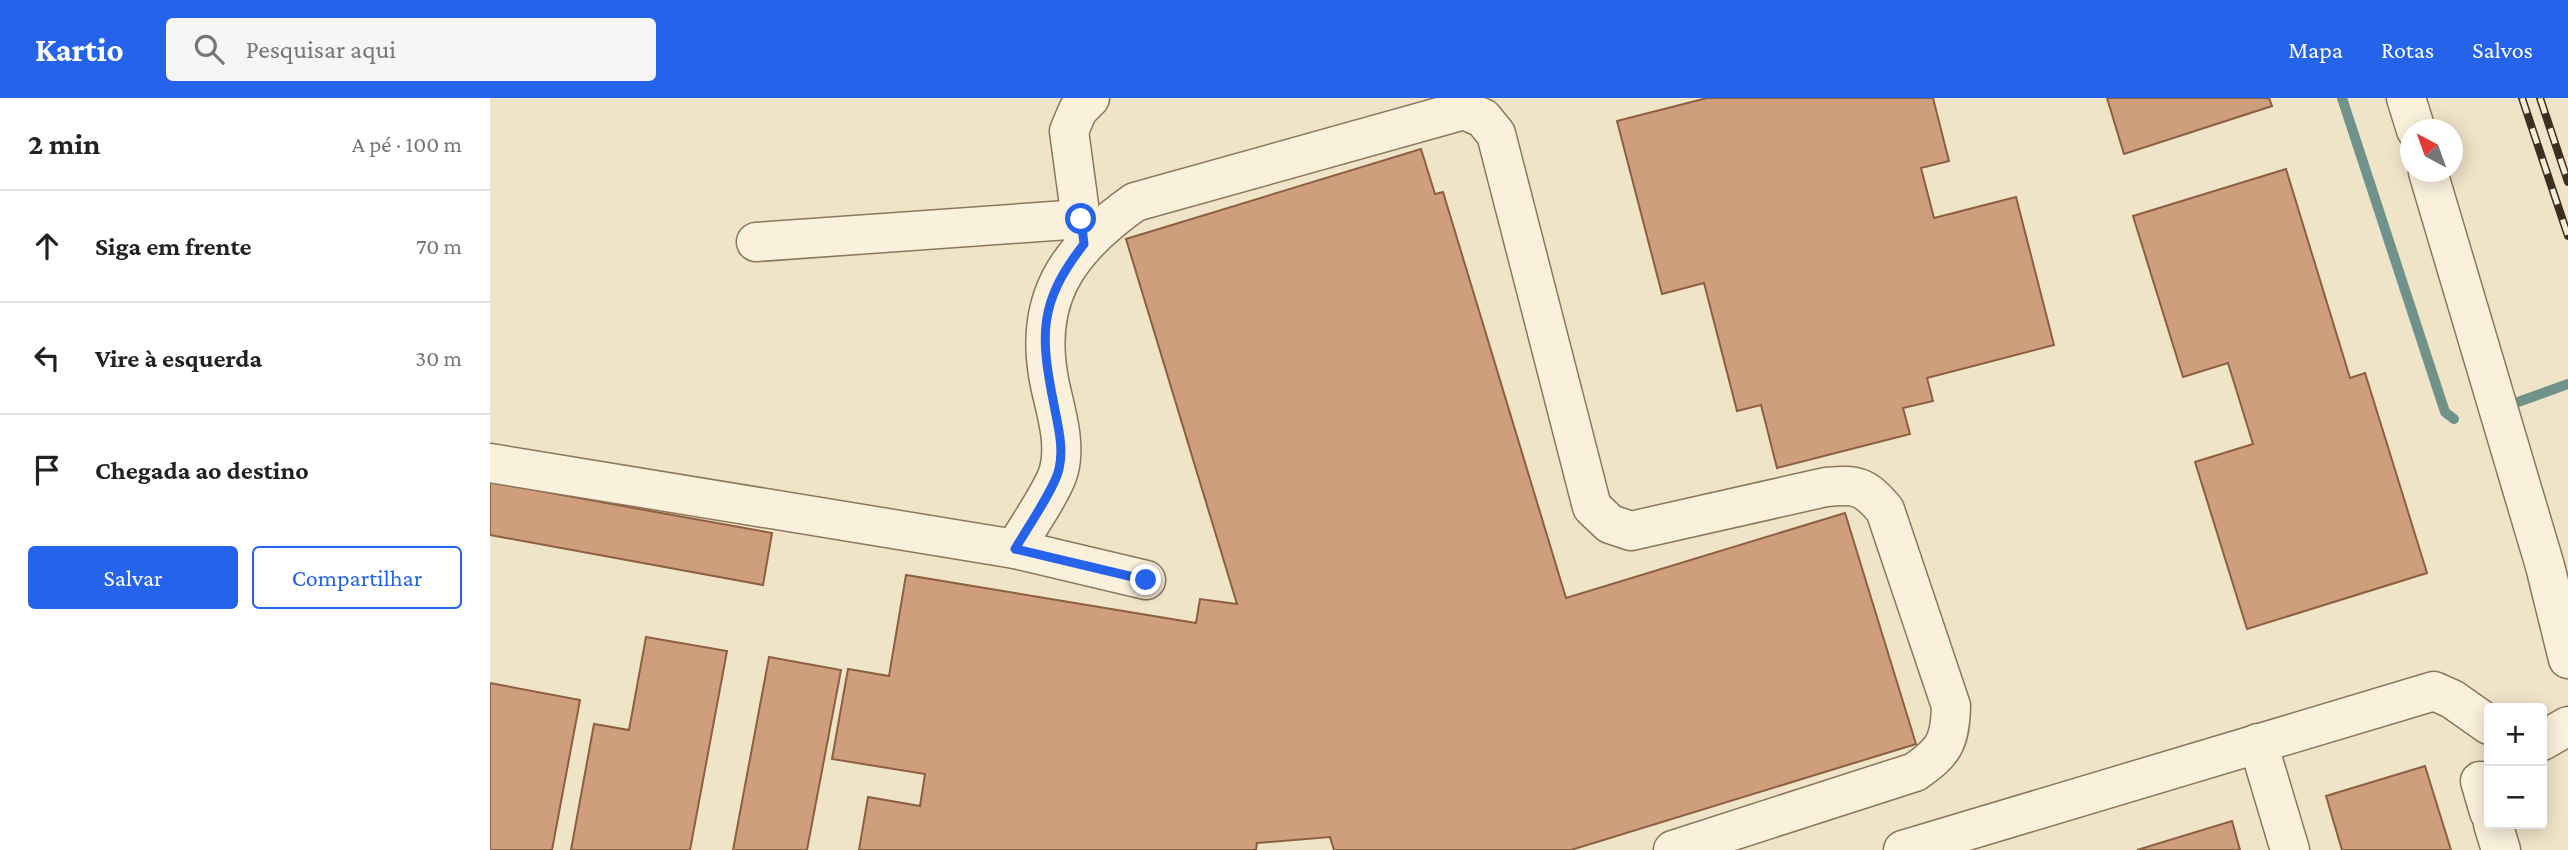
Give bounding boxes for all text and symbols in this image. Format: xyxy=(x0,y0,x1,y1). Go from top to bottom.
search box xyxy=(166,18,656,81)
icon: search xyxy=(190,30,228,68)
text: Kartio xyxy=(35,31,124,68)
text: Pesquisar aqui xyxy=(246,35,396,64)
text: Mapa xyxy=(2288,36,2343,63)
text: Rotas xyxy=(2381,36,2434,63)
text: Salvos xyxy=(2472,36,2533,63)
north arrow xyxy=(2400,119,2463,182)
text: 2 min xyxy=(28,127,100,160)
text: A pé · 100 m xyxy=(352,131,462,157)
route start xyxy=(1065,203,1096,234)
icon: ahead xyxy=(28,227,66,265)
text: Siga em frente xyxy=(95,232,252,261)
text: 70 m xyxy=(416,233,462,259)
icon: left xyxy=(28,339,66,377)
text: Vire à esquerda xyxy=(95,344,262,373)
text: 30 m xyxy=(415,345,462,371)
icon: arrive xyxy=(28,451,66,489)
text: Chegada ao destino xyxy=(95,456,309,485)
button: Salvar xyxy=(28,546,238,609)
button: Compartilhar xyxy=(252,546,462,609)
route end xyxy=(1130,564,1161,595)
map controls xyxy=(2484,703,2547,829)
button: + xyxy=(2484,703,2547,766)
button: − xyxy=(2484,766,2547,829)

